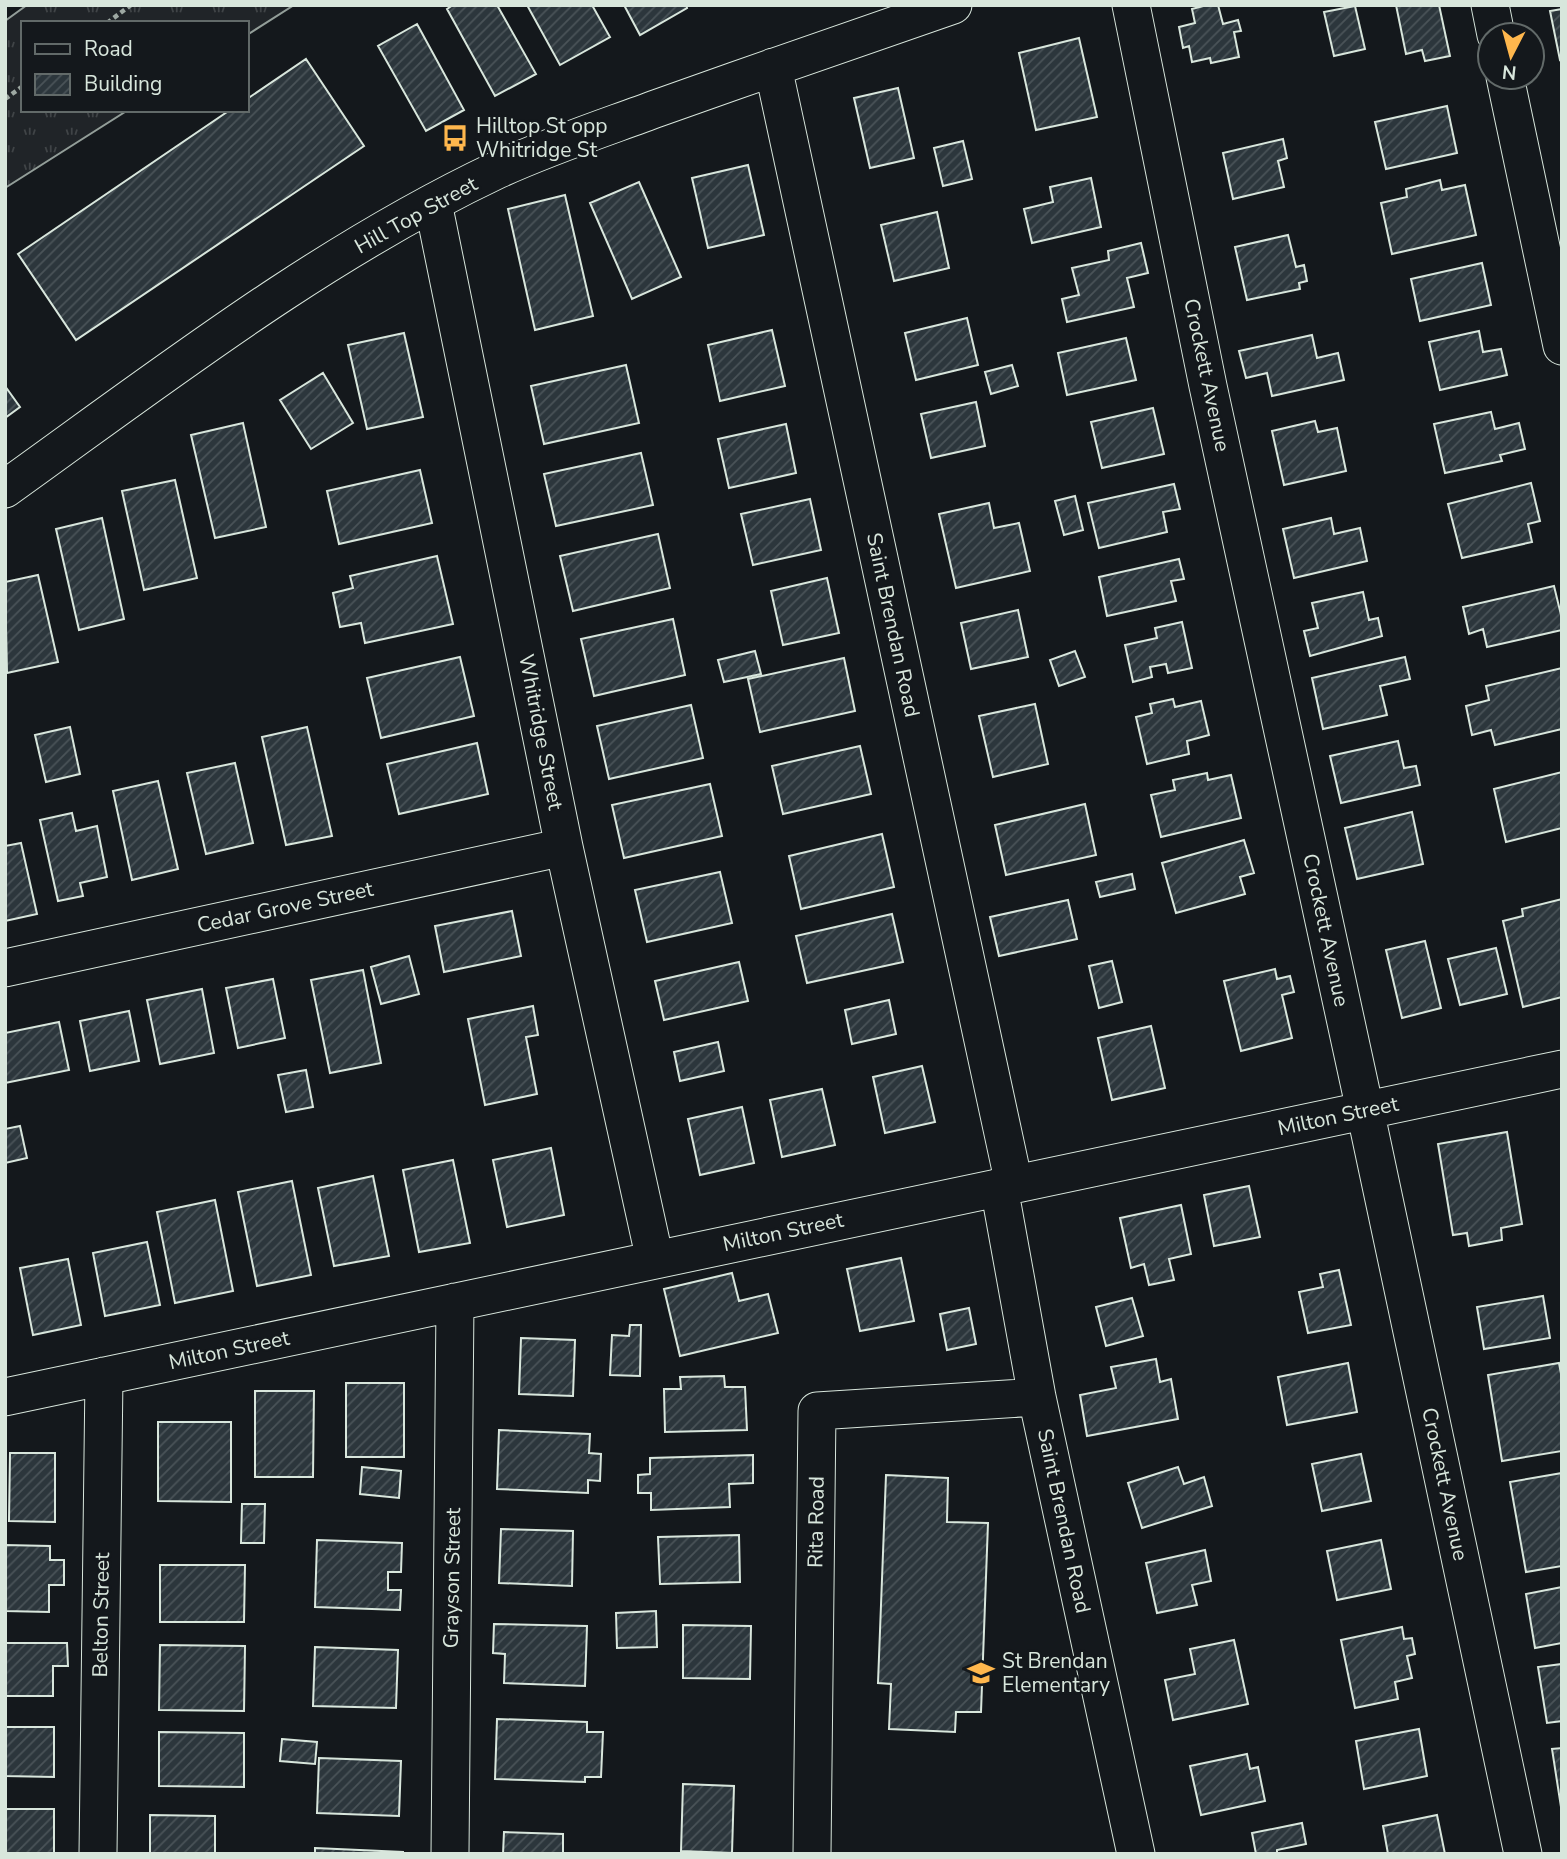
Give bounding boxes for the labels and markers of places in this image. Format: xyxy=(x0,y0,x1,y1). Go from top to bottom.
place label: Hilltop St opp Whitridge St xyxy=(476,112,607,164)
bus stop icon: Hilltop St opp Whitridge St xyxy=(440,123,470,153)
place label: St Brendan Elementary xyxy=(1002,1647,1110,1699)
school or university icon: St Brendan Elementary xyxy=(966,1658,996,1688)

